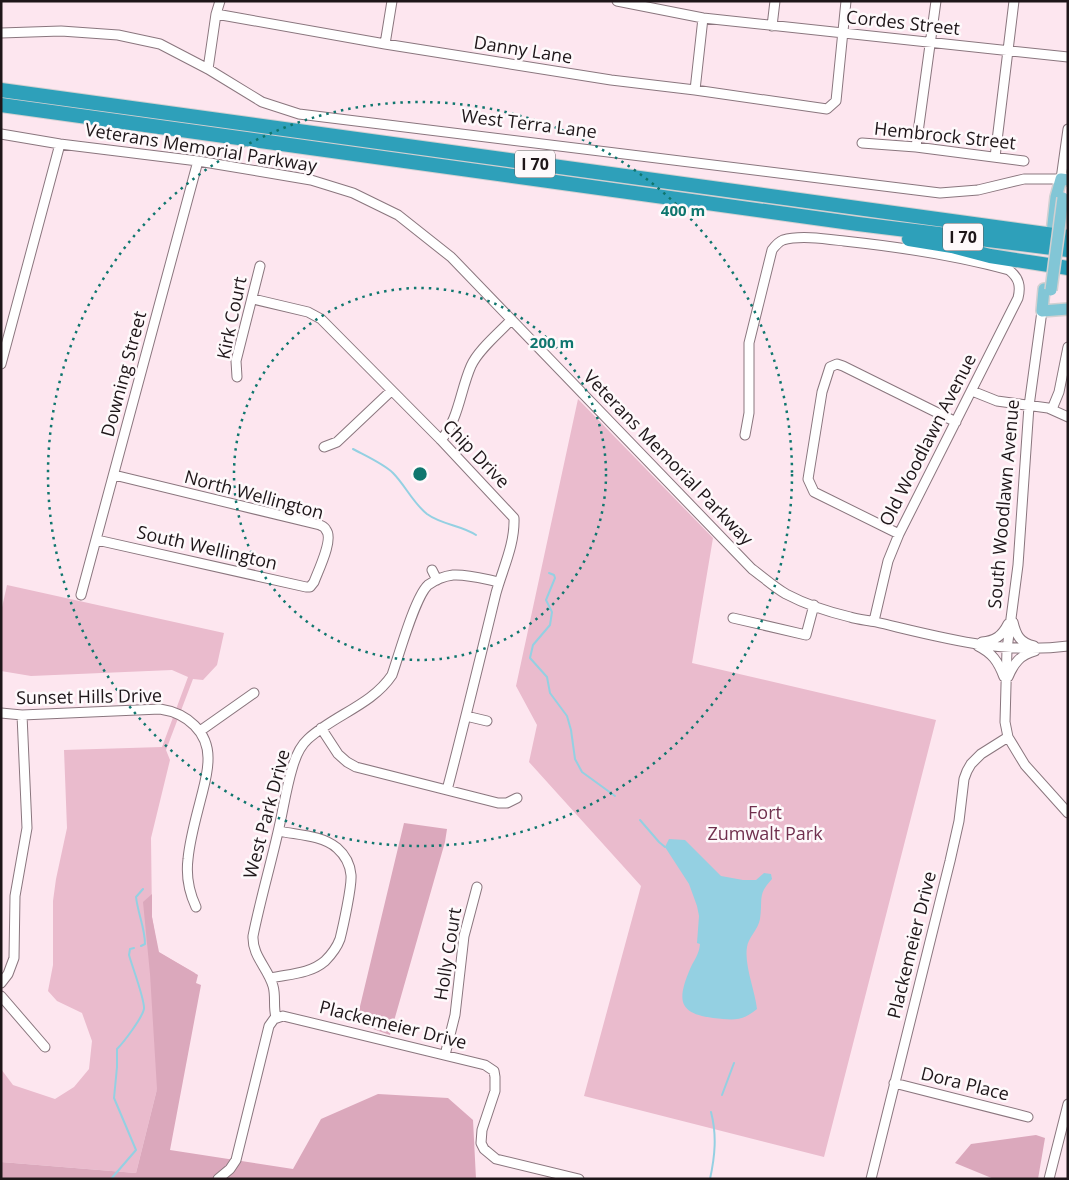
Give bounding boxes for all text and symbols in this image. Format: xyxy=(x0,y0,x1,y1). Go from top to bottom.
street label: Cordes Street xyxy=(845,4,961,40)
street label: Danny Lane xyxy=(472,29,574,69)
street label: West Terra Lane xyxy=(460,103,598,143)
street label: Hembrock Street xyxy=(873,116,1017,154)
street label: Veterans Memorial Parkway xyxy=(83,117,320,177)
road number: I 70 xyxy=(515,150,555,178)
text: 400 m xyxy=(661,200,705,220)
road number: I 70 xyxy=(943,223,983,250)
street label: Kirk Court xyxy=(211,274,251,361)
street label: Downing Street xyxy=(95,308,151,439)
text: 200 m xyxy=(530,332,574,352)
street label: Old Woodlawn Avenue xyxy=(873,349,981,530)
street label: Veterans Memorial Parkway xyxy=(579,365,759,551)
street label: South Woodlawn Avenue xyxy=(982,398,1024,610)
street label: Chip Drive xyxy=(438,414,515,493)
street label: North Wellington xyxy=(182,464,327,524)
centre of rings xyxy=(411,465,429,483)
street label: South Wellington xyxy=(135,519,280,575)
street label: Sunset Hills Drive xyxy=(16,683,162,709)
street label: West Park Drive xyxy=(237,747,295,881)
park label: Fort Zumwalt Park xyxy=(707,800,823,845)
street label: Plackemeier Drive xyxy=(881,869,941,1021)
street label: Holly Court xyxy=(428,906,466,1002)
street label: Plackemeier Drive xyxy=(317,994,469,1054)
street label: Dora Place xyxy=(919,1060,1012,1106)

